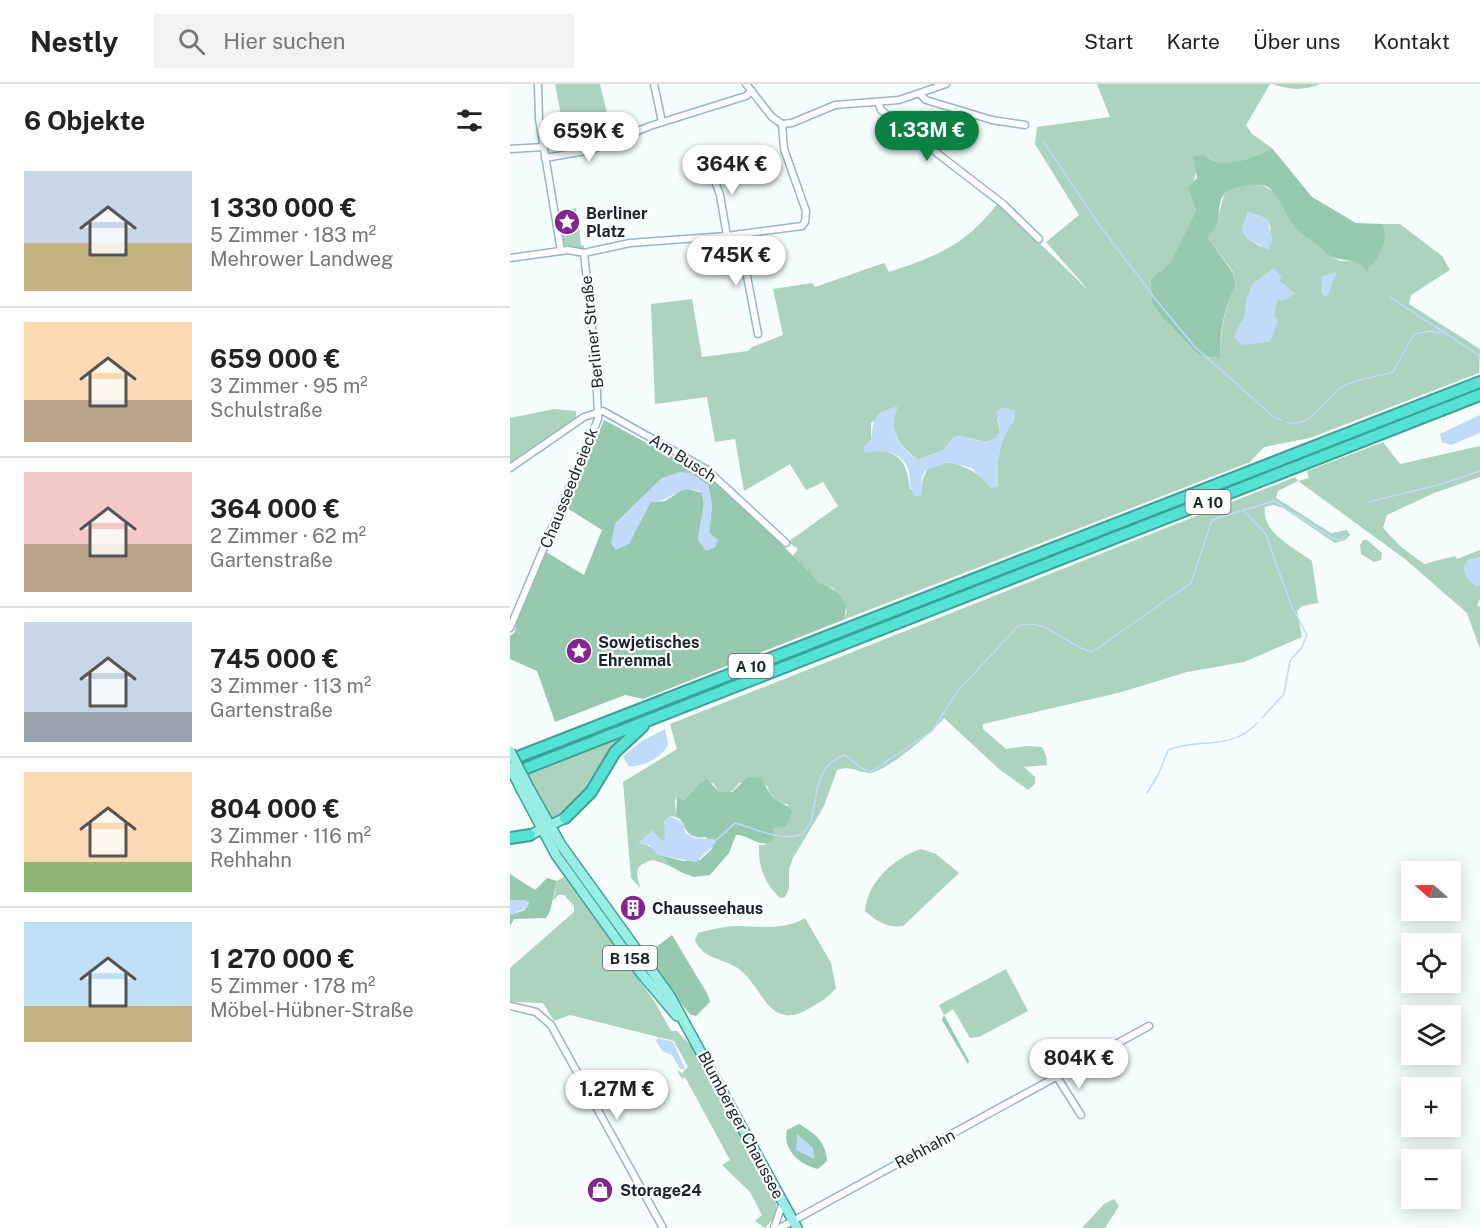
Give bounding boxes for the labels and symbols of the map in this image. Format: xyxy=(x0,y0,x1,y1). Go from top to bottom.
pin: 1.33M € xyxy=(872,111,982,162)
pin: 659K € xyxy=(540,112,638,163)
pin: 364K € xyxy=(683,145,781,196)
place label: Berliner Platz xyxy=(586,204,648,241)
place icon: Berliner Platz xyxy=(552,207,582,237)
pin: 745K € xyxy=(687,236,785,287)
street label: Berliner Straße xyxy=(577,275,607,389)
street label: Chausseedreieck xyxy=(536,425,602,551)
street label: Am Busch xyxy=(646,430,720,486)
road number: A 10 xyxy=(1186,490,1230,514)
place label: Sowjetisches Ehrenmal xyxy=(598,633,699,670)
place icon: Sowjetisches Ehrenmal xyxy=(564,636,594,666)
road number: A 10 xyxy=(728,654,774,678)
north arrow xyxy=(1401,861,1461,921)
building icon: Chausseehaus xyxy=(618,893,648,923)
place label: Chausseehaus xyxy=(652,899,763,918)
road number: B 158 xyxy=(603,946,657,970)
pin: 804K € xyxy=(1030,1039,1128,1090)
street label: Blumberger Chaussee xyxy=(694,1048,788,1202)
pin: 1.27M € xyxy=(562,1070,672,1121)
street label: Rehhahn xyxy=(892,1125,958,1173)
shop icon: Storage24 xyxy=(585,1175,615,1205)
place label: Storage24 xyxy=(620,1181,702,1200)

